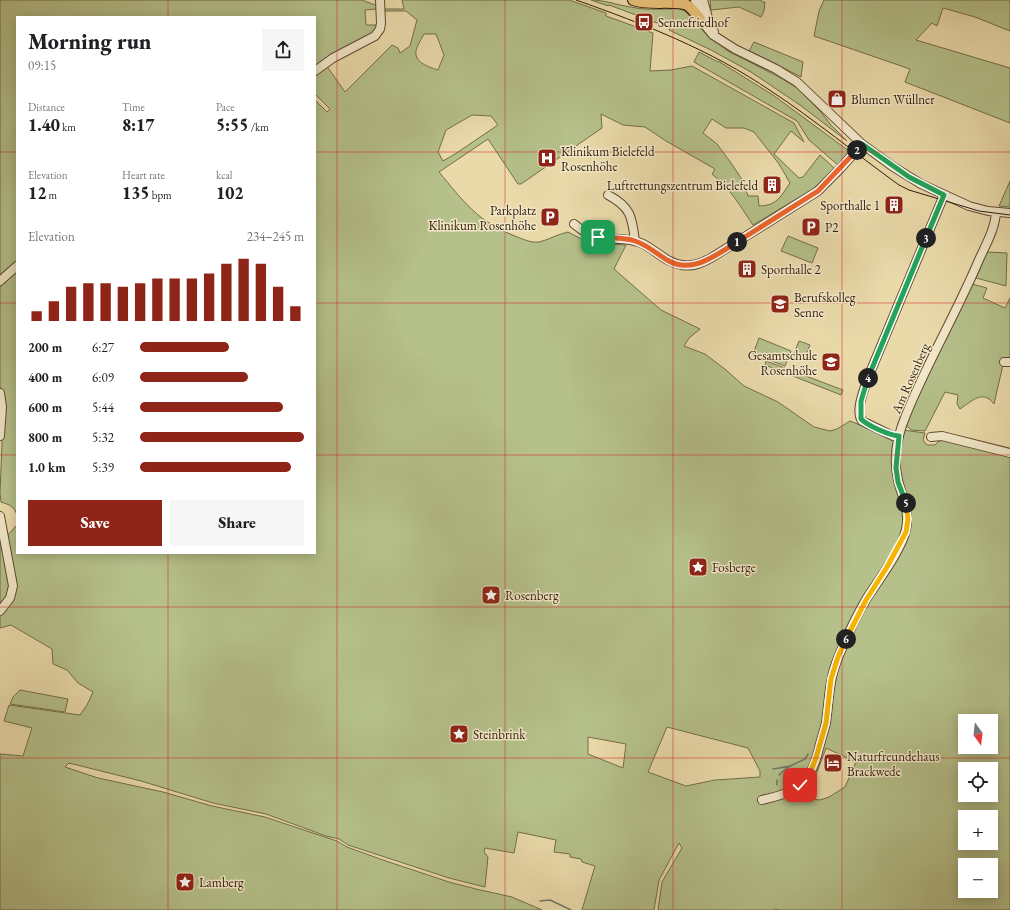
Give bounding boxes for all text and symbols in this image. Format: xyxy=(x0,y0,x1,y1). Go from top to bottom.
bus stop icon: Sennefriedhof xyxy=(633,11,655,33)
place label: Sennefriedhof xyxy=(658,14,730,31)
text: Morning run xyxy=(28,27,152,56)
button: share xyxy=(262,29,304,71)
text: 09:15 xyxy=(28,57,56,74)
shop icon: Blumen Wüllner xyxy=(826,88,848,110)
place label: Blumen Wüllner xyxy=(851,91,935,108)
text: Distance xyxy=(28,100,65,114)
text: Time xyxy=(122,100,145,114)
text: Pace xyxy=(216,100,234,114)
text: 1.40 xyxy=(28,114,60,136)
text: 8:17 xyxy=(122,114,154,136)
text: 5:55 xyxy=(216,114,248,136)
text: km xyxy=(60,120,76,134)
text: /km xyxy=(248,120,269,134)
pin: 2 xyxy=(847,140,867,160)
place label: Klinikum Bielefeld Rosenhöhe xyxy=(561,143,655,175)
text: 2 xyxy=(854,143,860,157)
hospital icon: Klinikum Bielefeld Rosenhöhe xyxy=(536,147,558,169)
text: Elevation xyxy=(28,168,68,182)
text: Heart rate xyxy=(122,168,165,182)
text: kcal xyxy=(216,168,233,182)
building icon: Luftrettungszentrum Bielefeld xyxy=(761,174,783,196)
place label: Luftrettungszentrum Bielefeld xyxy=(607,177,758,194)
text: 12 xyxy=(28,182,46,204)
text: 135 xyxy=(122,182,150,204)
text: 102 xyxy=(216,182,244,204)
text: m xyxy=(46,188,57,202)
text: bpm xyxy=(150,188,172,202)
building icon: Sporthalle 1 xyxy=(883,194,905,216)
place label: Sporthalle 1 xyxy=(820,197,880,214)
place label: Parkplatz Klinikum Rosenhöhe xyxy=(429,202,536,234)
parking icon: Parkplatz Klinikum Rosenhöhe xyxy=(539,206,561,228)
parking icon: P2 xyxy=(800,216,822,238)
place label: P2 xyxy=(825,219,839,236)
pin xyxy=(581,220,615,254)
icon: arrive xyxy=(587,226,609,248)
text: Elevation xyxy=(28,228,75,245)
text: 234–245 m xyxy=(247,228,304,245)
pin: 3 xyxy=(916,228,936,248)
text: 3 xyxy=(923,231,929,245)
pin: 1 xyxy=(727,232,747,252)
text: 1 xyxy=(734,235,740,249)
building icon: Sporthalle 2 xyxy=(736,258,758,280)
place label: Sporthalle 2 xyxy=(761,261,821,278)
place label: Berufskolleg Senne xyxy=(794,289,856,321)
school or university icon: Berufskolleg Senne xyxy=(769,293,791,315)
text: 200 m xyxy=(28,339,62,356)
text: 6:27 xyxy=(92,339,114,356)
street label: Am Rosenberg xyxy=(887,340,934,417)
place label: Gesamtschule Rosenhöhe xyxy=(748,347,817,379)
school or university icon: Gesamtschule Rosenhöhe xyxy=(820,351,842,373)
pin: 4 xyxy=(858,368,878,388)
text: 400 m xyxy=(28,369,62,386)
text: 6:09 xyxy=(92,369,114,386)
text: 4 xyxy=(865,371,871,385)
text: 600 m xyxy=(28,399,62,416)
text: 5:44 xyxy=(92,399,114,416)
text: 800 m xyxy=(28,429,62,446)
text: 5:32 xyxy=(92,429,114,446)
text: 1.0 km xyxy=(28,459,66,476)
text: 5:39 xyxy=(92,459,114,476)
pin: 5 xyxy=(896,493,916,513)
text: 5 xyxy=(903,496,909,510)
button: Save xyxy=(28,500,162,546)
button: Share xyxy=(170,500,304,546)
place icon: Fosberge xyxy=(687,556,709,578)
place label: Fosberge xyxy=(712,559,756,576)
place icon: Rosenberg xyxy=(480,584,502,606)
place label: Rosenberg xyxy=(505,587,559,604)
pin: 6 xyxy=(836,629,856,649)
text: 6 xyxy=(843,632,849,646)
north arrow xyxy=(958,714,998,754)
map controls xyxy=(958,714,998,898)
place icon: Steinbrink xyxy=(448,723,470,745)
place label: Steinbrink xyxy=(473,726,526,743)
place label: Naturfreundehaus Brackwede xyxy=(847,748,940,780)
hotel icon: Naturfreundehaus Brackwede xyxy=(822,752,844,774)
button: locate xyxy=(958,762,998,802)
pin xyxy=(783,768,817,802)
icon: check xyxy=(789,774,811,796)
button: + xyxy=(958,810,998,850)
button: − xyxy=(958,858,998,898)
place icon: Lamberg xyxy=(174,871,196,893)
place label: Lamberg xyxy=(199,874,244,891)

